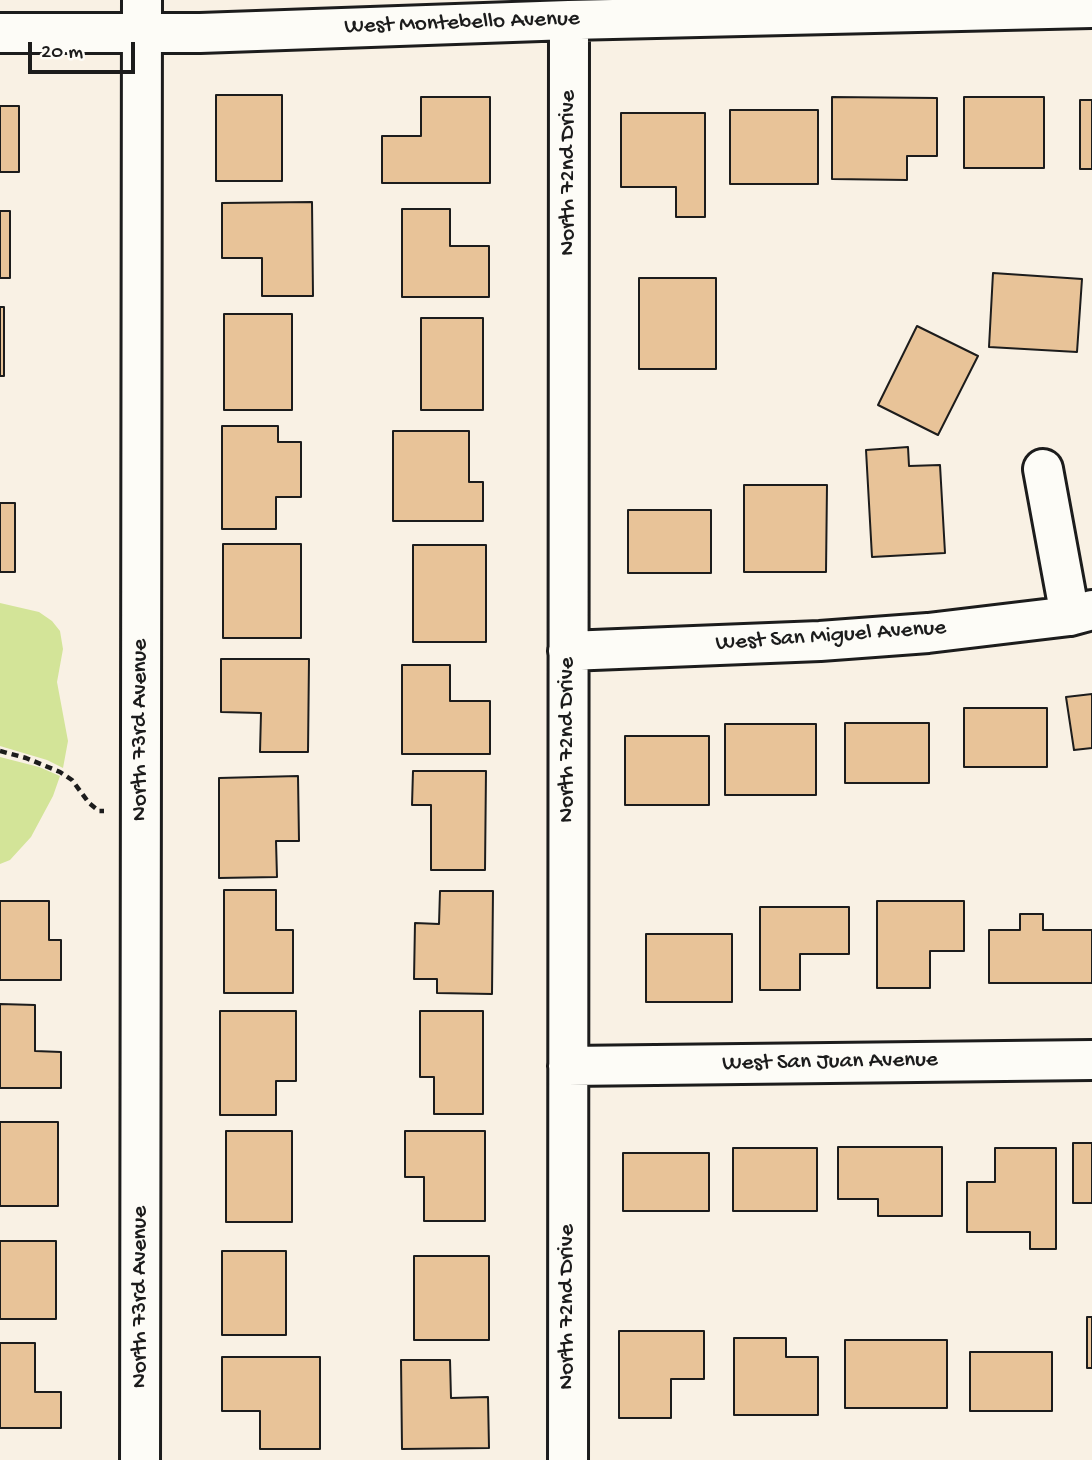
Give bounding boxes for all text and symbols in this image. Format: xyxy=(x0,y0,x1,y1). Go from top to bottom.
street label: West Montebello Avenue xyxy=(344,6,580,42)
scale bar xyxy=(32,28,138,72)
text: 20 m xyxy=(41,41,83,66)
street label: North 72nd Drive xyxy=(555,90,583,256)
street label: West San Miguel Avenue xyxy=(715,615,947,659)
street label: North 73rd Avenue xyxy=(127,639,155,821)
street label: North 72nd Drive xyxy=(554,657,582,823)
street label: West San Juan Avenue xyxy=(722,1047,938,1079)
street label: North 73rd Avenue xyxy=(127,1206,155,1388)
street label: North 72nd Drive xyxy=(554,1224,582,1390)

